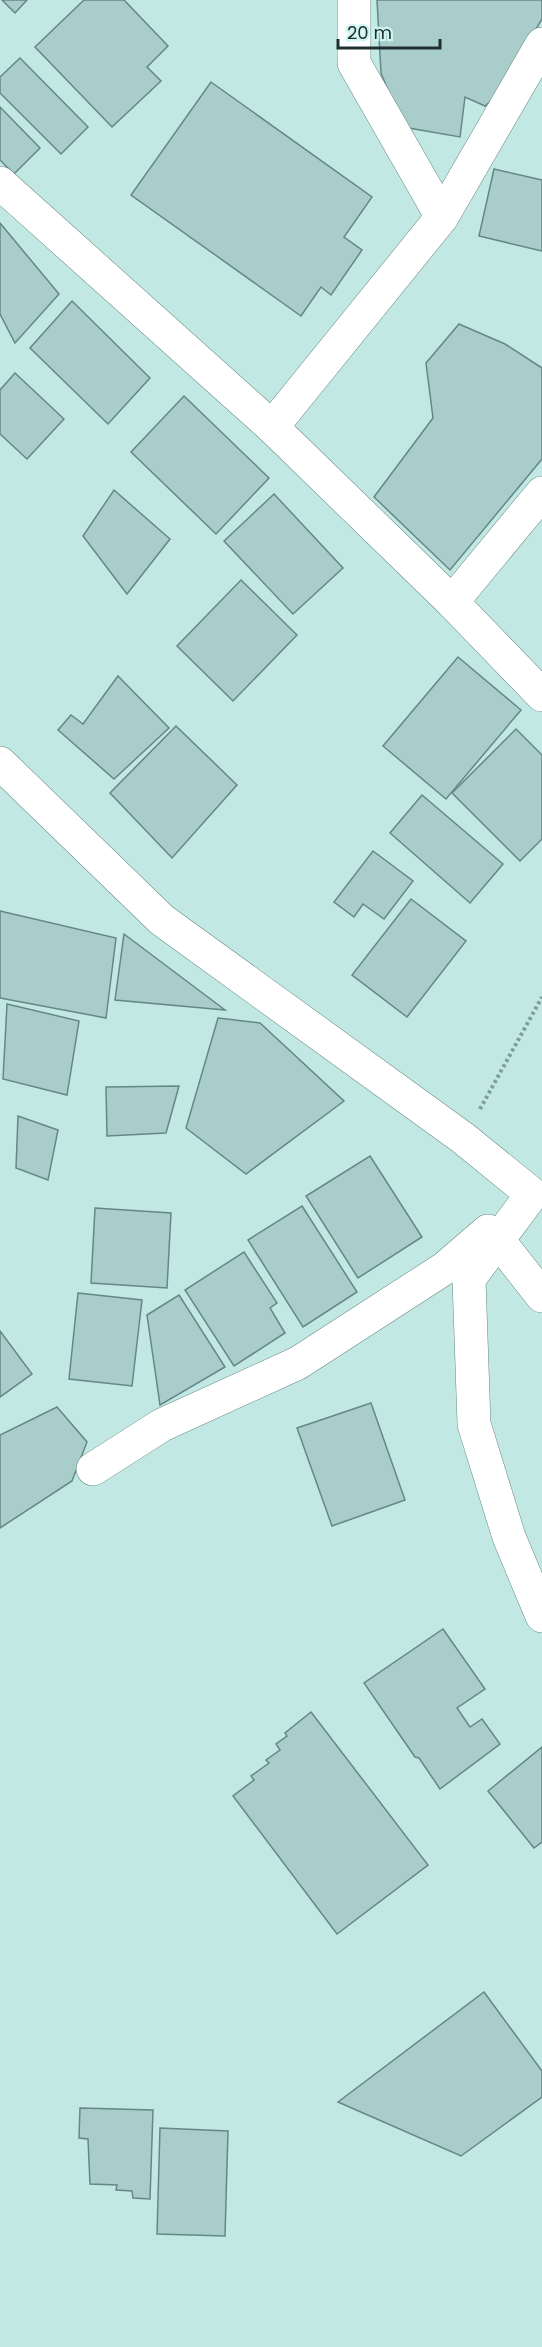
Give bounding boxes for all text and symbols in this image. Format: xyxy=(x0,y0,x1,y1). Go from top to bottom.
scale bar xyxy=(338,12,440,50)
text: 20 m xyxy=(347,20,392,45)

